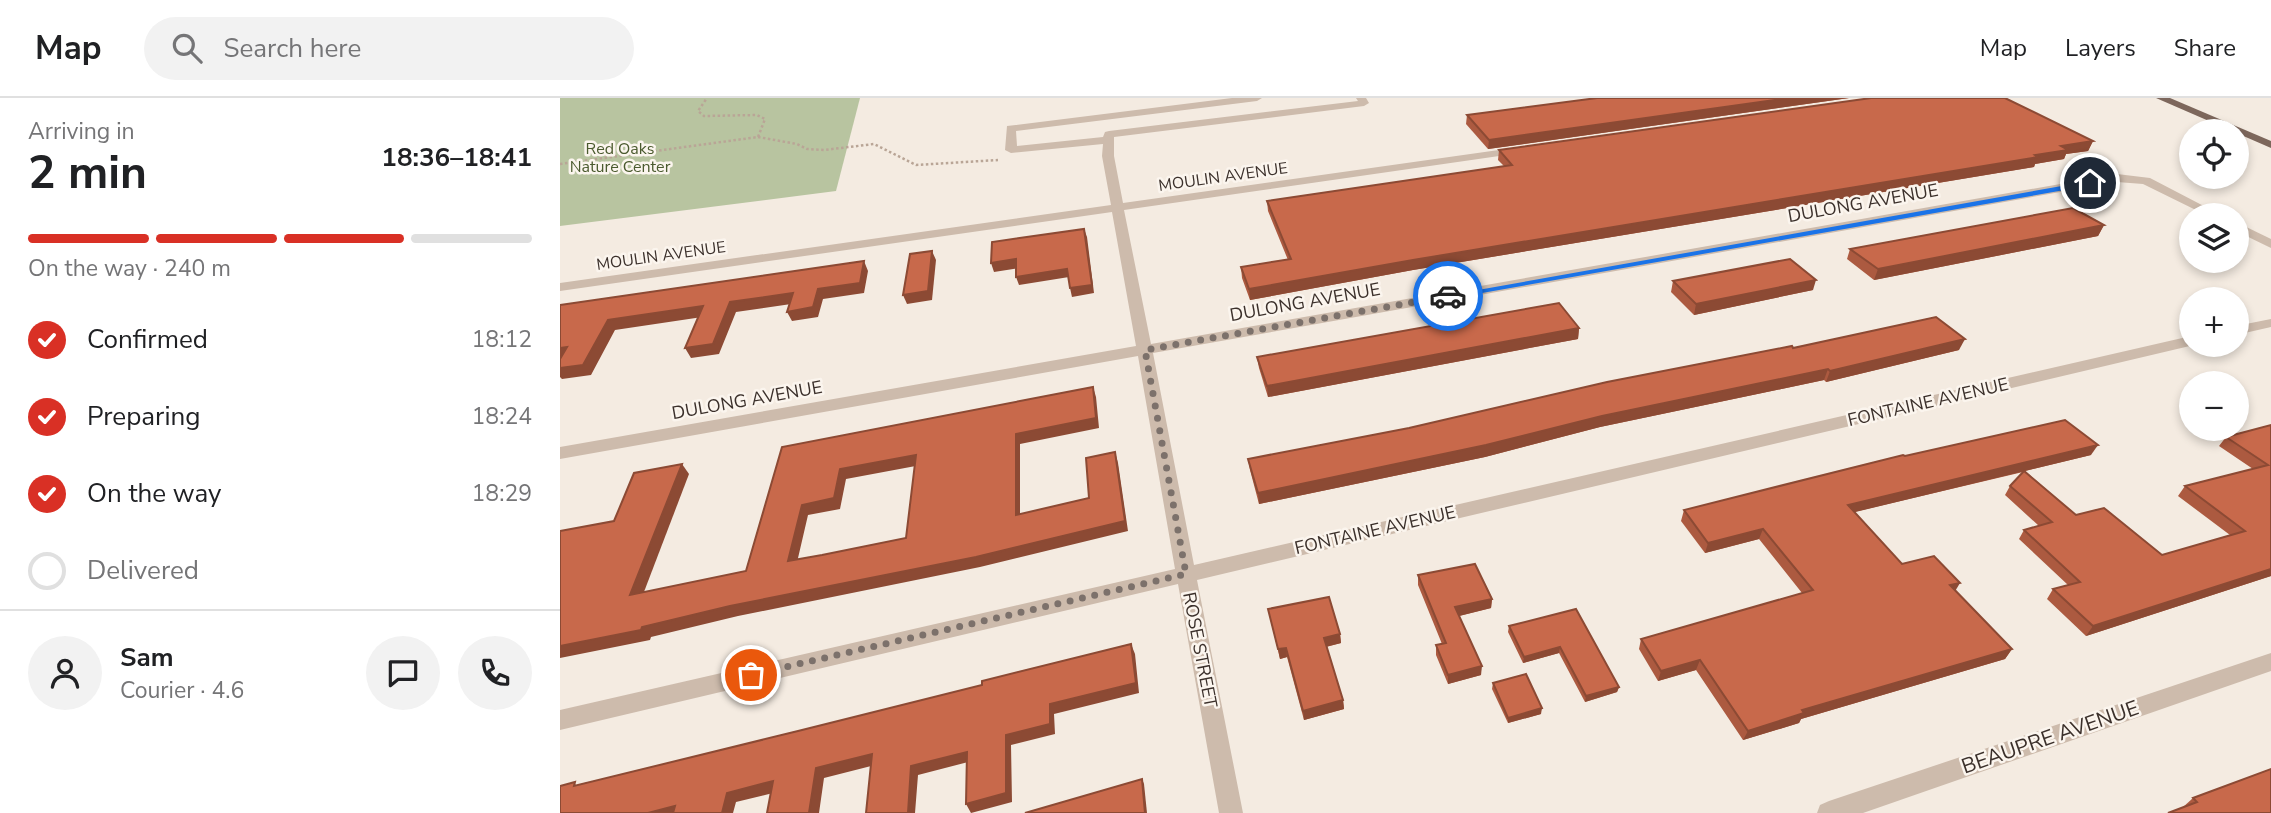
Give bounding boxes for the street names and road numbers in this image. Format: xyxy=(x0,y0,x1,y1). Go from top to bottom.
street label: MOULIN AVENUE xyxy=(1157,157,1289,197)
street label: DULONG AVENUE xyxy=(1786,178,1940,228)
street label: MOULIN AVENUE xyxy=(595,236,727,276)
street label: DULONG AVENUE xyxy=(1228,277,1382,327)
street label: FONTAINE AVENUE xyxy=(1845,372,2011,432)
street label: DULONG AVENUE xyxy=(670,375,824,425)
street label: FONTAINE AVENUE xyxy=(1292,500,1458,560)
street label: ROSE STREET xyxy=(1177,590,1223,710)
street label: BEAUPRE AVENUE xyxy=(1958,694,2142,780)

